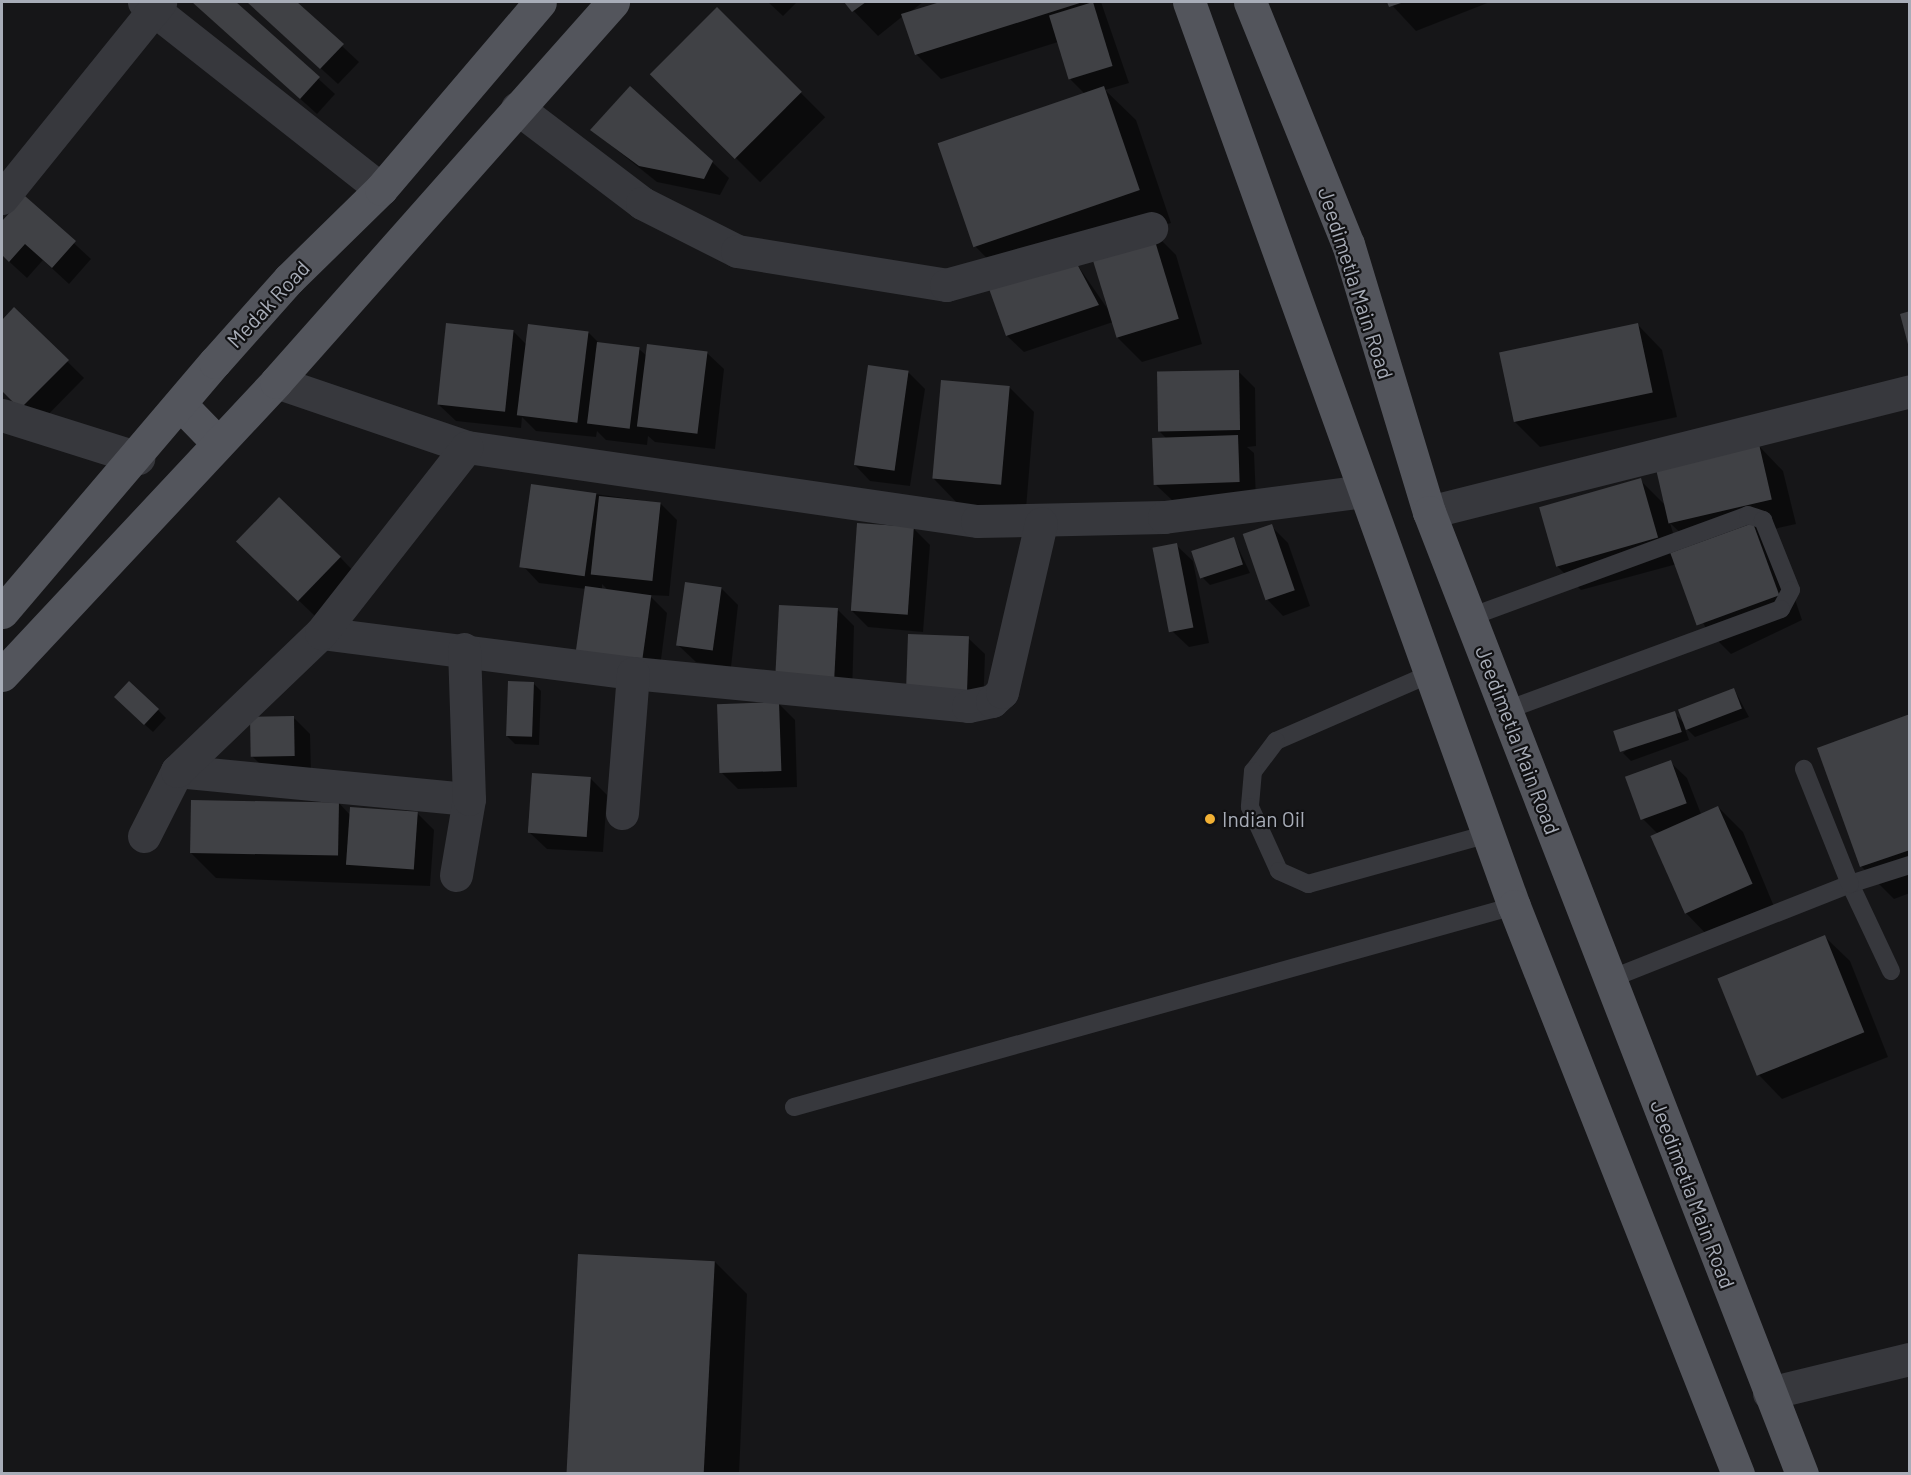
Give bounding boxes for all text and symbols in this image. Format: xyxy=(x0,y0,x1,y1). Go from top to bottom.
street label: Jeedimetla Main Road xyxy=(1313,184,1399,382)
street label: Medak Road xyxy=(221,255,315,353)
street label: Jeedimetla Main Road xyxy=(1470,642,1566,838)
place label: Indian Oil xyxy=(1222,806,1305,832)
marker: Indian Oil xyxy=(1203,812,1217,826)
street label: Jeedimetla Main Road xyxy=(1645,1096,1741,1292)

